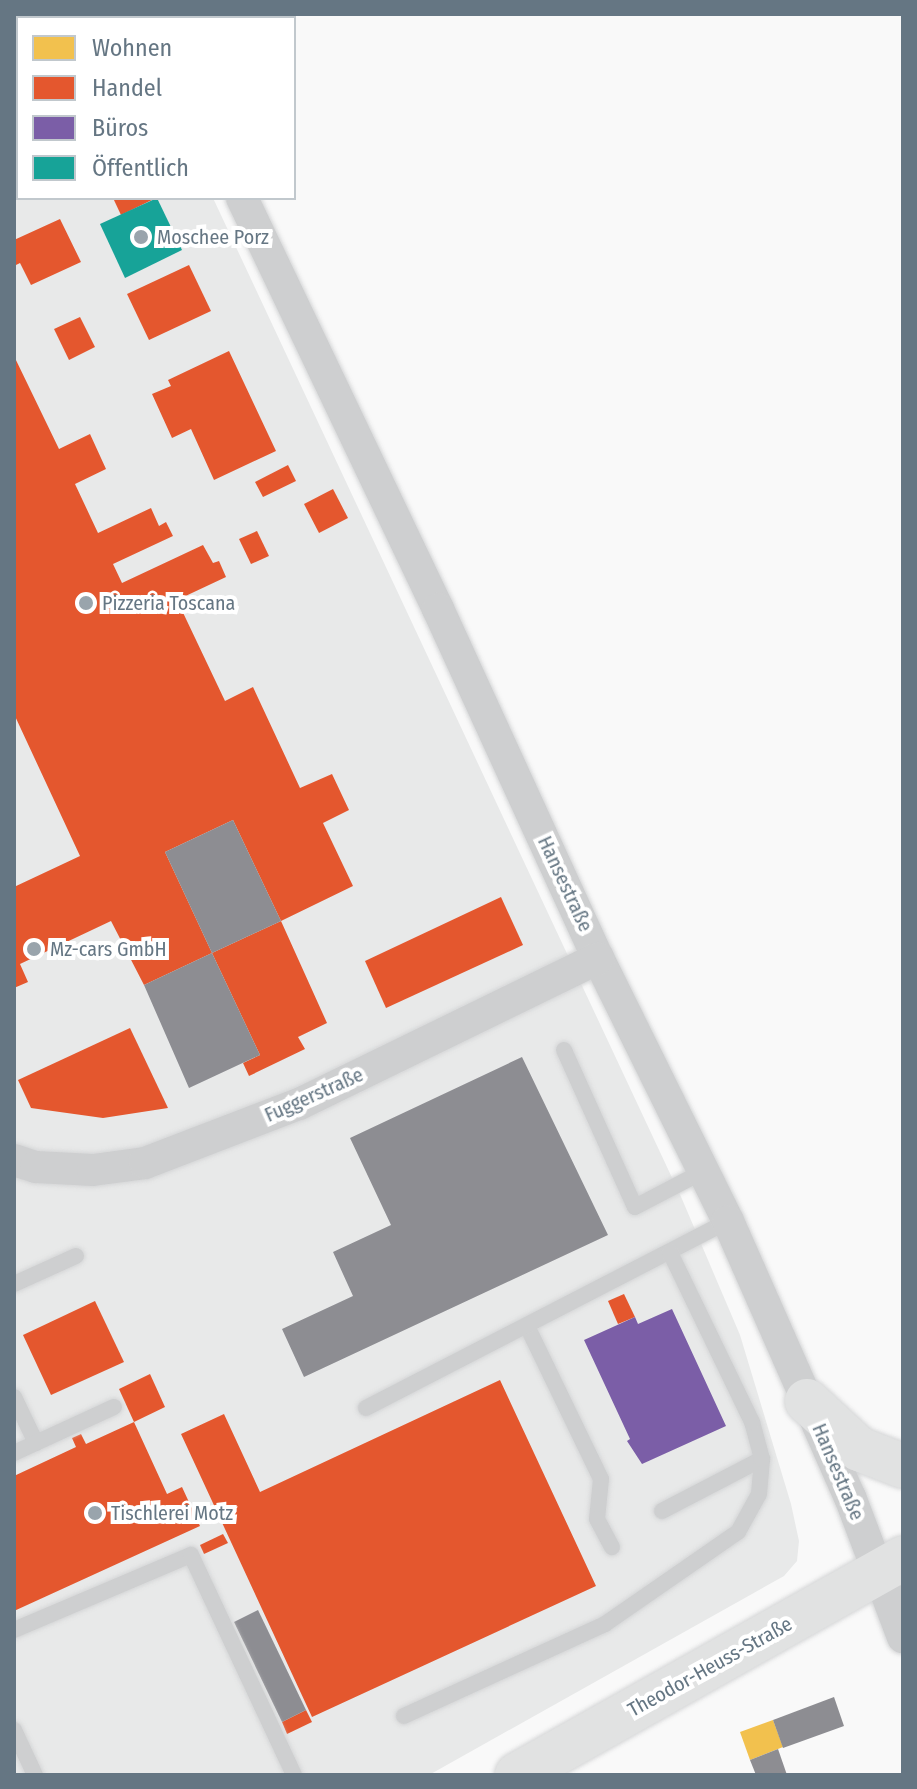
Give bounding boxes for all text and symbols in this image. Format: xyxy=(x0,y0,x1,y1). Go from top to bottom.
legend xyxy=(16,16,296,200)
text: Wohnen xyxy=(92,34,172,62)
text: Handel xyxy=(92,74,162,102)
text: Büros xyxy=(92,114,148,142)
text: Öffentlich xyxy=(92,154,189,182)
place label: Moschee Porz xyxy=(157,225,269,249)
marker: Moschee Porz xyxy=(132,228,150,246)
place label: Pizzeria Toscana xyxy=(102,591,235,615)
marker: Pizzeria Toscana xyxy=(77,594,95,612)
street label: Hansestraße xyxy=(532,832,598,936)
place label: Mz-cars GmbH xyxy=(50,937,167,961)
marker: Mz-cars GmbH xyxy=(25,940,43,958)
street label: Fuggerstraße xyxy=(261,1063,367,1127)
street label: Hansestraße xyxy=(807,1420,869,1524)
place label: Tischlerei Motz xyxy=(111,1501,233,1525)
marker: Tischlerei Motz xyxy=(86,1504,104,1522)
street label: Theodor-Heuss-Straße xyxy=(624,1612,796,1722)

